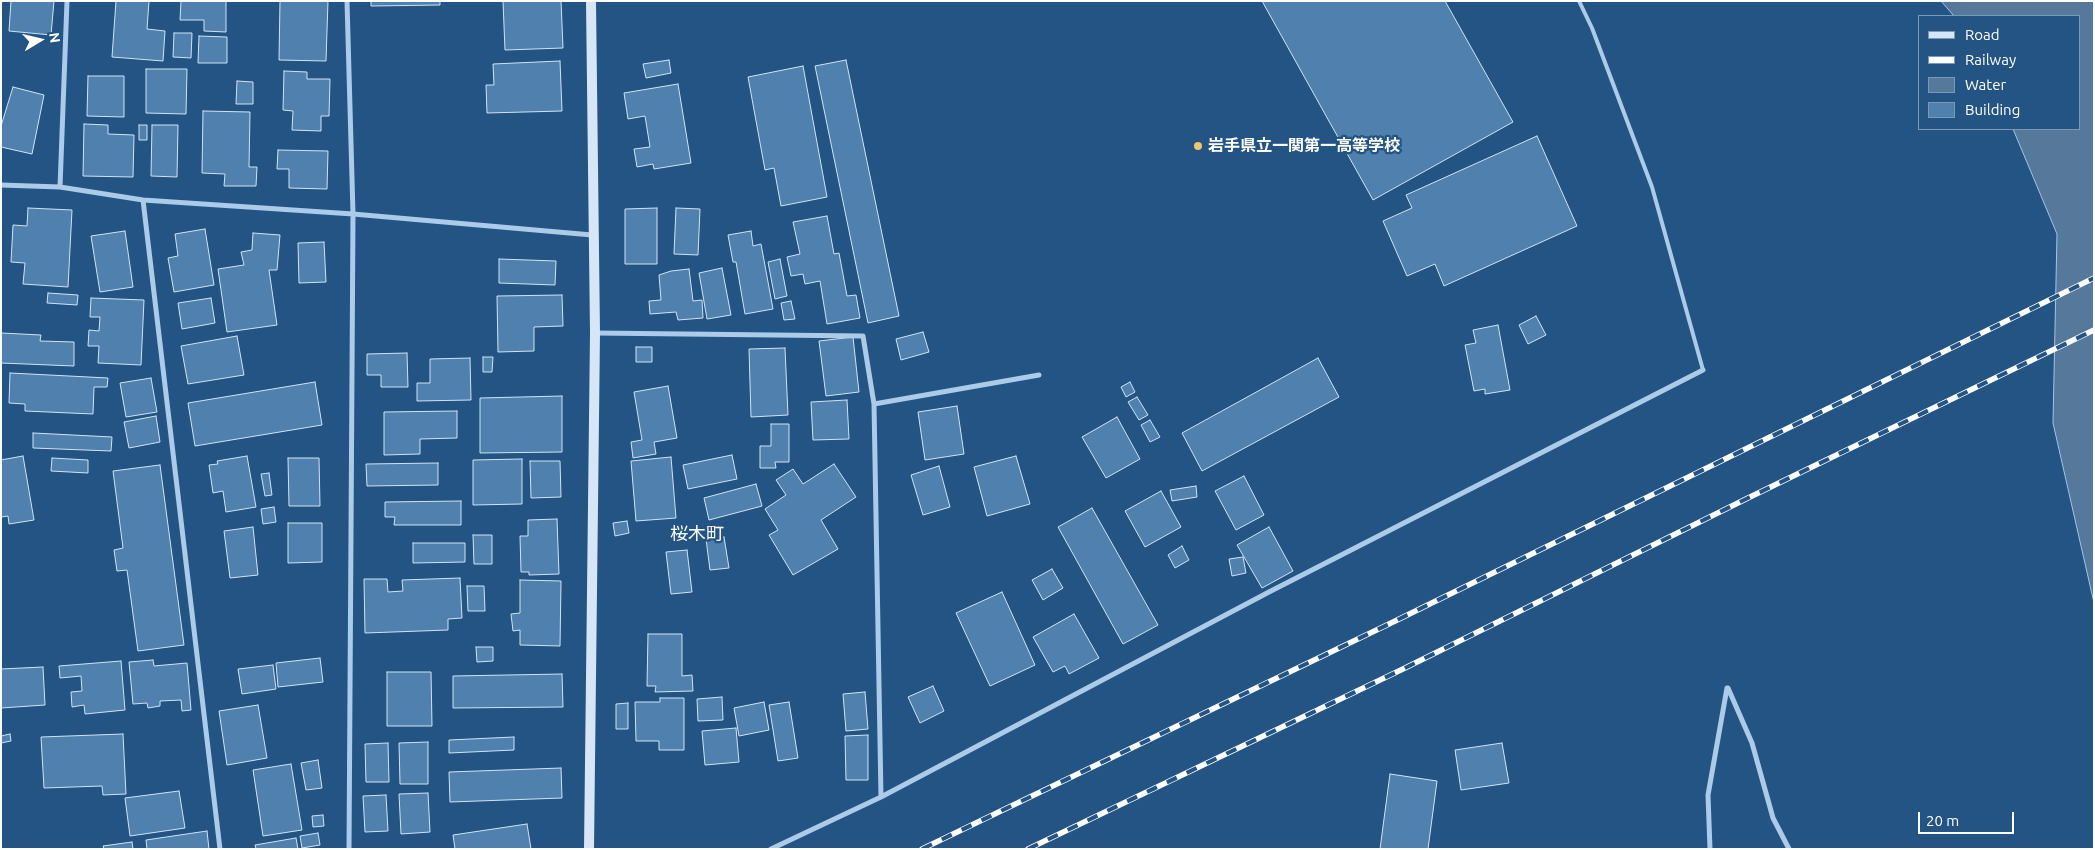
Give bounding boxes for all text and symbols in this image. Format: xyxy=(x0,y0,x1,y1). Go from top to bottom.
north arrow xyxy=(15,15,65,65)
legend xyxy=(1918,15,2080,130)
text: Road xyxy=(1965,26,2000,43)
text: N xyxy=(46,31,64,44)
text: Railway xyxy=(1965,51,2016,68)
text: Water xyxy=(1965,76,2006,93)
text: Building xyxy=(1965,101,2020,118)
place label: 岩手県立一関第一高等学校 xyxy=(1208,136,1400,156)
marker: 岩手県立一関第一高等学校 xyxy=(1192,140,1204,152)
district label: 桜木町 xyxy=(670,523,724,545)
scale bar xyxy=(1920,802,2016,834)
text: 20 m xyxy=(1926,812,1959,829)

